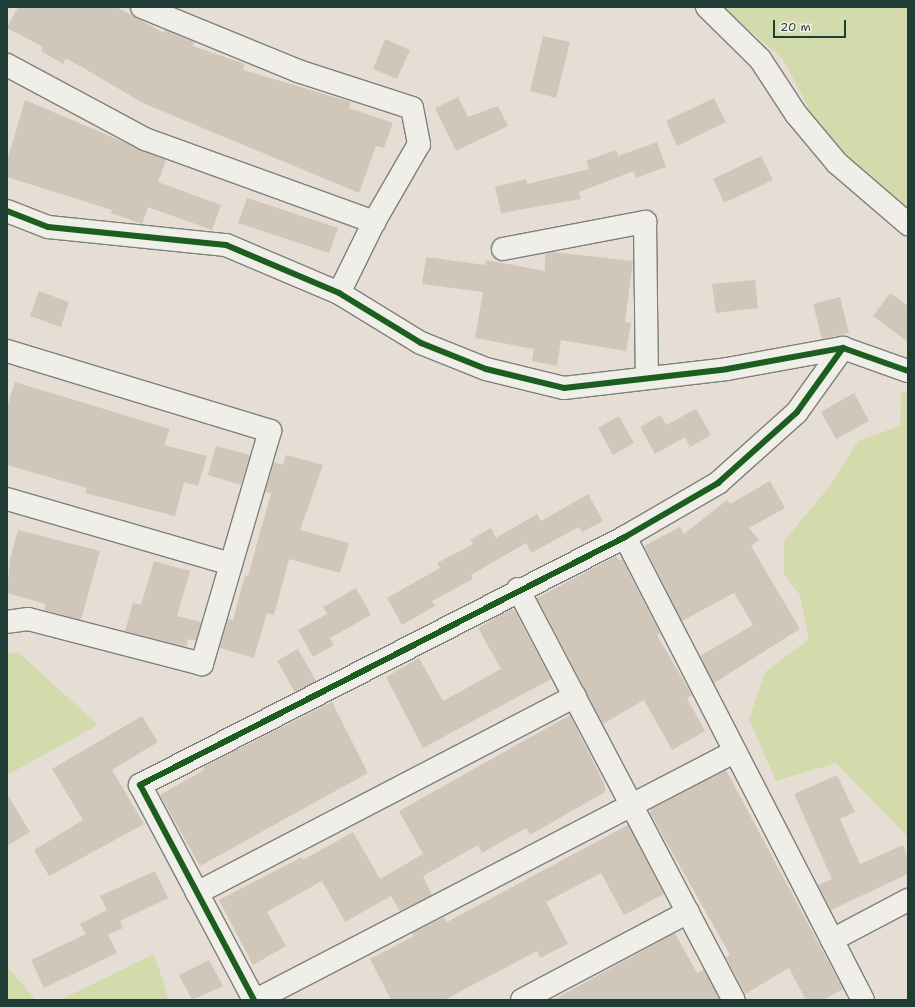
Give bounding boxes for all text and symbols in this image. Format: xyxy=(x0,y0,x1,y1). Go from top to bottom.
scale bar xyxy=(775,12,848,38)
text: 20 m xyxy=(780,19,811,35)

